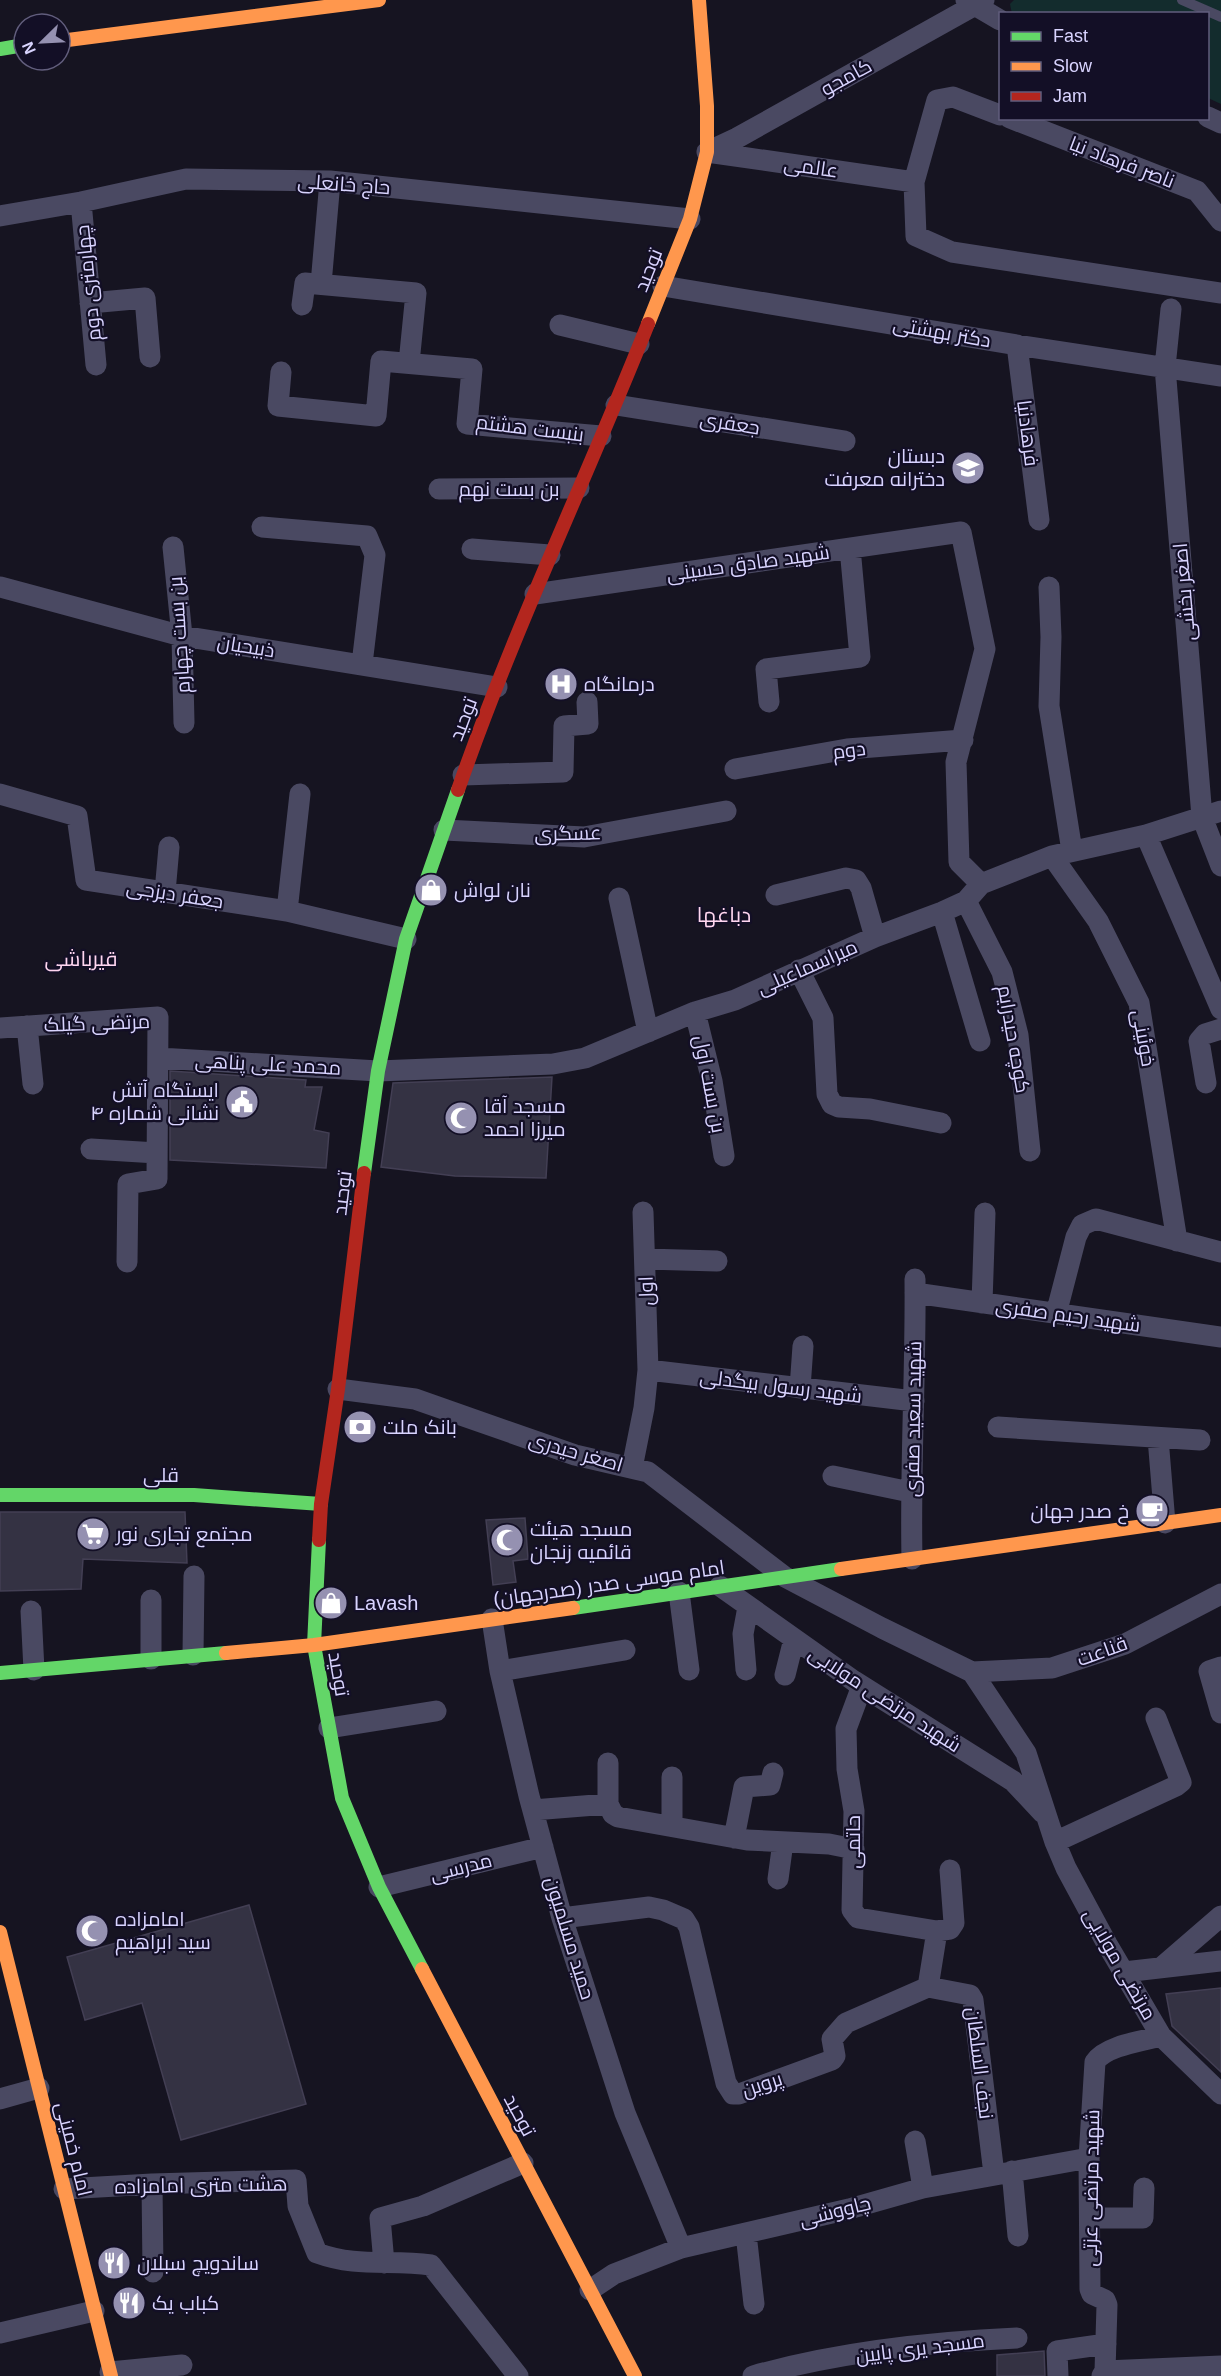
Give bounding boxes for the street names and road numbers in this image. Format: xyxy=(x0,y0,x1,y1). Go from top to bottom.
street label: کامجو xyxy=(817,54,876,101)
street label: ناصر فرهاد نیا xyxy=(1066,132,1178,193)
street label: عالمی xyxy=(782,152,839,184)
street label: حاج خانعلی xyxy=(297,170,391,201)
street label: چهارمتری دوم xyxy=(71,223,108,342)
street label: توحید xyxy=(629,245,668,295)
street label: دکتر بهشتی xyxy=(891,313,993,353)
street label: فرهادنیا xyxy=(1012,399,1043,468)
street label: جعفری xyxy=(698,407,762,441)
street label: بنبست هشتم xyxy=(475,410,585,449)
street label: بن بست نهم xyxy=(458,478,560,503)
street label: شهید صادق حسینی xyxy=(665,541,831,587)
street label: اصغر بخشی xyxy=(1169,542,1201,642)
street label: بن بست چهارم xyxy=(164,576,197,694)
street label: ذبیحیان xyxy=(215,631,276,663)
street label: توحید xyxy=(445,694,482,744)
street label: دوم xyxy=(831,737,867,766)
street label: عسگری xyxy=(534,821,602,847)
street label: جعفر دیزجی xyxy=(125,875,225,915)
street label: میراسماعیلی xyxy=(753,935,861,1001)
street label: کوچه حیدرایم xyxy=(991,983,1034,1095)
street label: خوئینی xyxy=(1126,1008,1160,1069)
street label: مرتضی گیلک xyxy=(43,1010,151,1038)
street label: بن بست اول xyxy=(688,1033,730,1135)
street label: محمد علی پناهی xyxy=(194,1049,342,1081)
street label: توحید xyxy=(328,1169,357,1217)
street label: اول xyxy=(634,1276,660,1306)
street label: شهید رحیم صفری xyxy=(994,1294,1142,1339)
street label: شهید سعید صفری xyxy=(901,1341,927,1497)
street label: شهید رسول بیگدلی xyxy=(698,1365,863,1409)
street label: اصغر حیدری xyxy=(526,1428,626,1478)
street label: قلی xyxy=(143,1464,179,1488)
street label: (صدرجهان) امام موسی صدر xyxy=(492,1556,727,1613)
street label: قناعت xyxy=(1074,1632,1130,1670)
street label: شهید مرتضی مولایی xyxy=(804,1642,965,1758)
street label: توحید xyxy=(323,1650,354,1699)
street label: حاتمی xyxy=(842,1815,866,1869)
street label: مدرسی xyxy=(428,1849,495,1887)
street label: حمید مسلمیون xyxy=(539,1874,599,2003)
street label: مرتضی مولایی xyxy=(1078,1904,1161,2025)
street label: نجف السلطان xyxy=(960,2006,998,2120)
street label: پروین xyxy=(739,2067,786,2103)
street label: توحید xyxy=(499,2090,540,2141)
street label: امام خمینی xyxy=(49,2100,96,2199)
street label: شهید مرتضی عزتی xyxy=(1079,2109,1105,2267)
street label: هشت متری امامزاده xyxy=(114,2172,288,2200)
street label: چاووشی xyxy=(797,2191,874,2232)
street label: مسجد یری پایین xyxy=(854,2329,986,2369)

